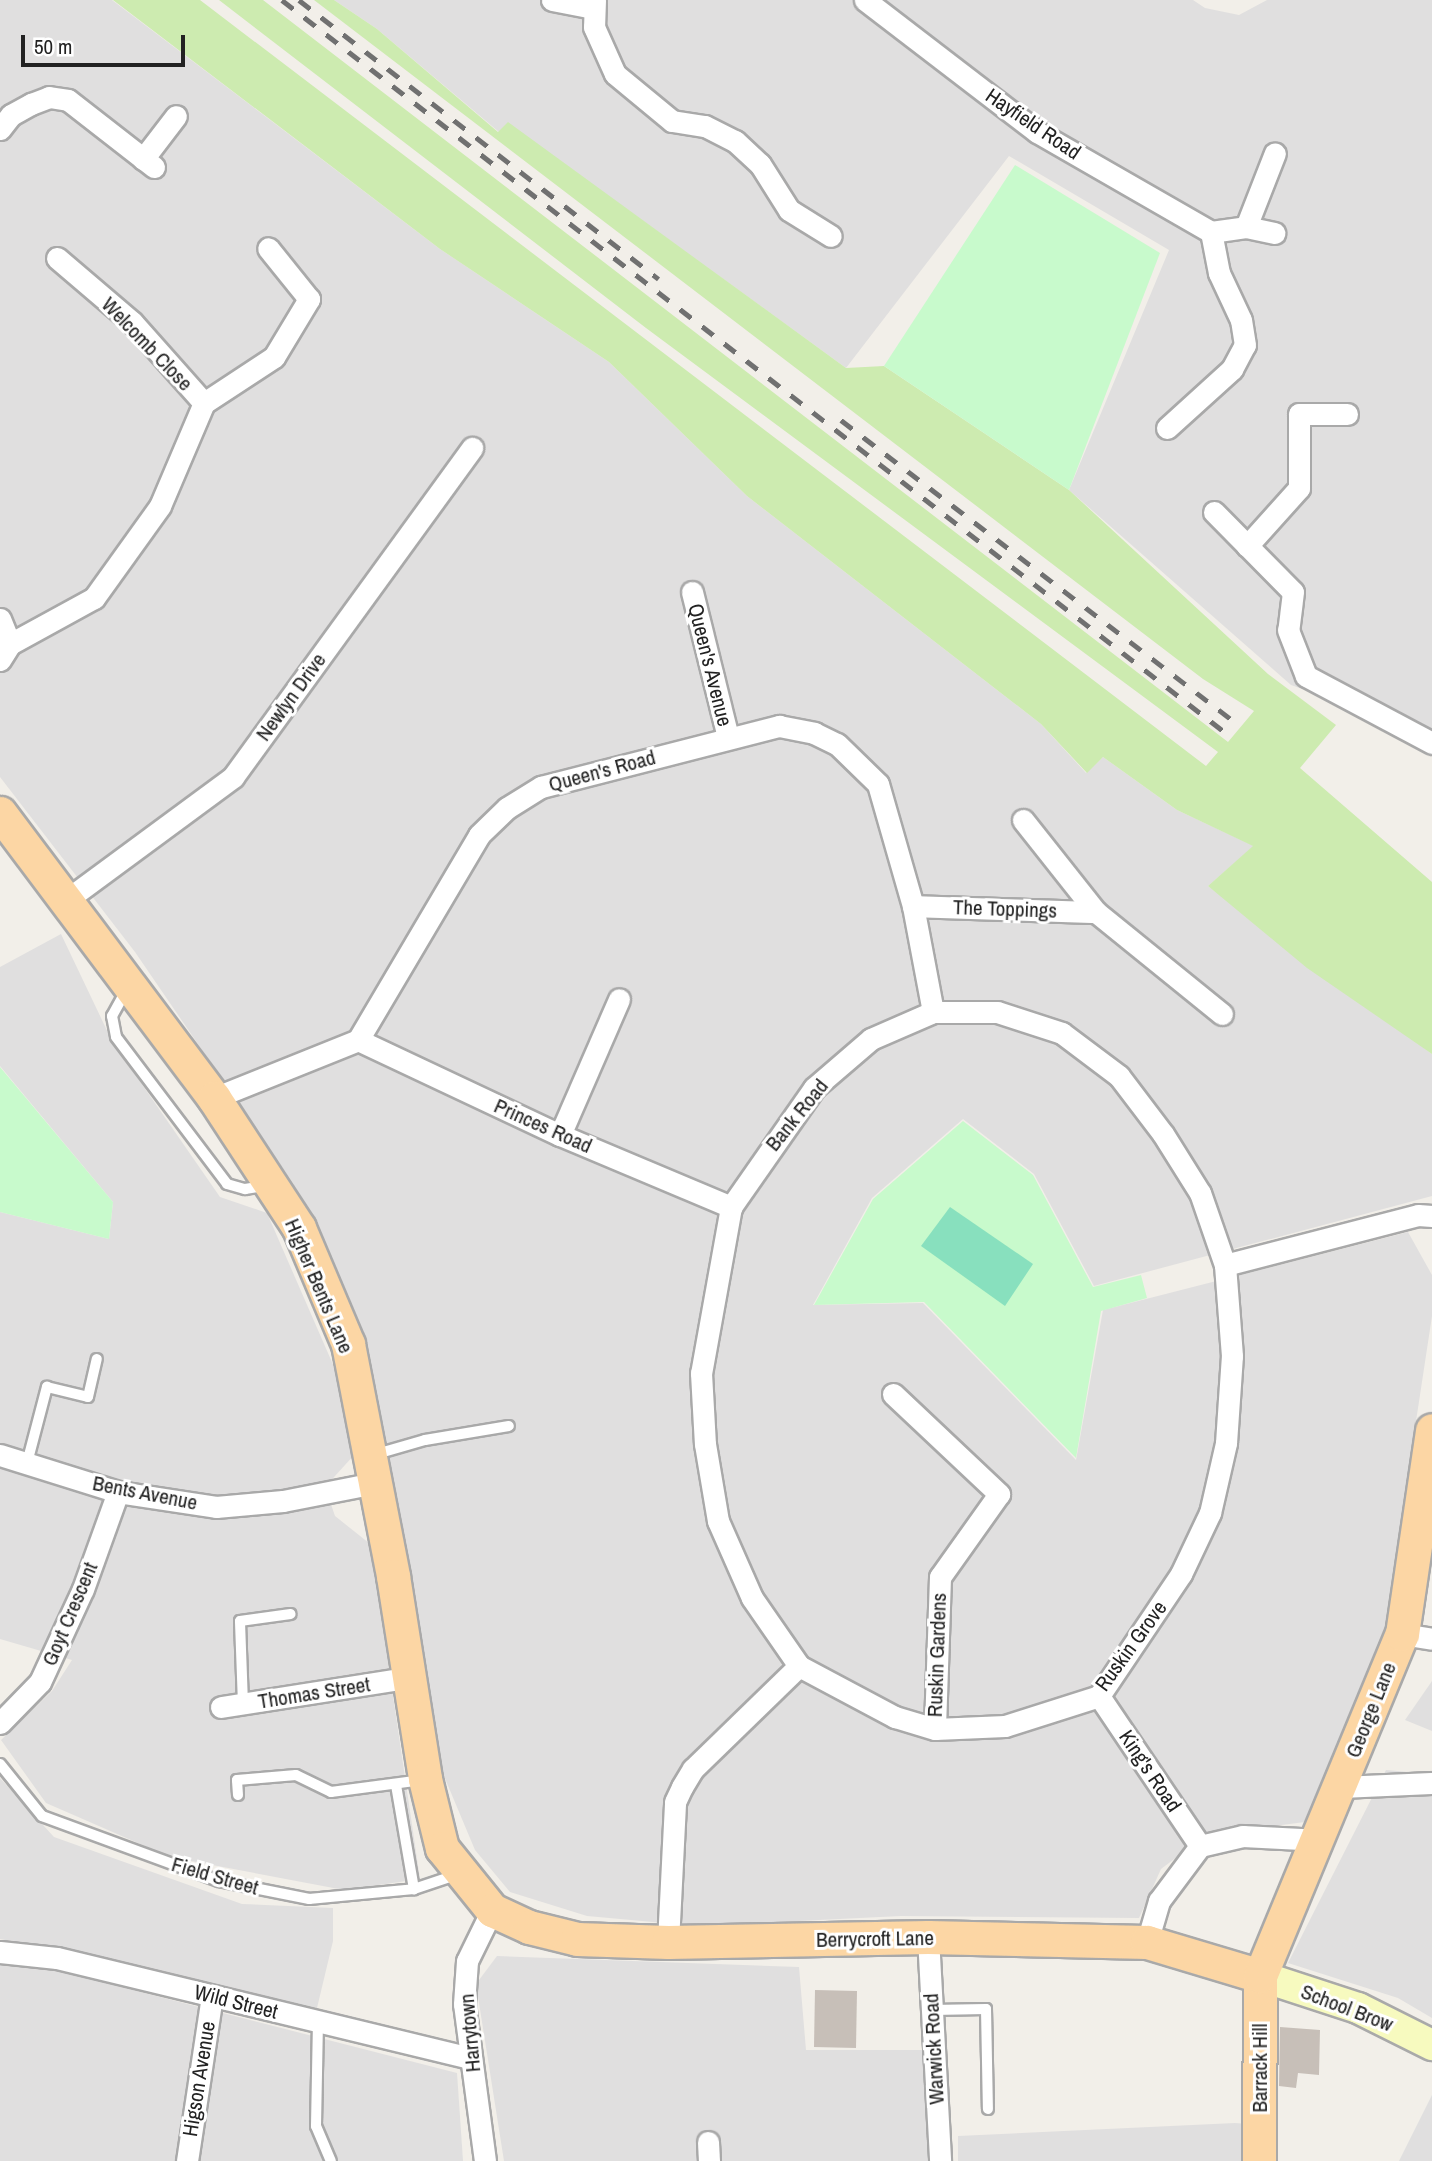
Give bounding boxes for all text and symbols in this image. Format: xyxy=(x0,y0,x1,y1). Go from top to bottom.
scale bar xyxy=(24,21,189,65)
text: 50 m xyxy=(34,32,72,61)
street label: Hayfield Road xyxy=(981,83,1085,165)
street label: Welcomb Close xyxy=(96,292,198,396)
street label: Queen's Avenue xyxy=(682,601,738,729)
street label: Newlyn Drive xyxy=(251,648,331,746)
street label: Queen's Road xyxy=(546,745,658,797)
street label: The Toppings xyxy=(952,895,1058,923)
street label: Bank Road xyxy=(760,1074,834,1156)
street label: Princes Road xyxy=(490,1093,596,1159)
street label: Higher Bents Lane xyxy=(279,1215,359,1357)
street label: Bents Avenue xyxy=(90,1470,200,1516)
street label: Goyt Crescent xyxy=(37,1558,103,1670)
street label: Ruskin Gardens xyxy=(922,1592,952,1718)
street label: Ruskin Grove xyxy=(1090,1596,1172,1696)
street label: George Lane xyxy=(1340,1659,1402,1761)
street label: Thomas Street xyxy=(256,1672,372,1714)
street label: King's Road xyxy=(1113,1725,1187,1817)
street label: Field Street xyxy=(169,1852,261,1900)
street label: Berrycroft Lane xyxy=(816,1925,934,1953)
street label: Wild Street xyxy=(192,1979,280,2025)
street label: School Brow xyxy=(1297,1979,1397,2037)
street label: Harrytown xyxy=(454,1993,486,2073)
street label: Warwick Road xyxy=(919,1993,949,2105)
street label: Higson Avenue xyxy=(177,2019,221,2139)
street label: Barrack Hill xyxy=(1247,2024,1273,2112)

